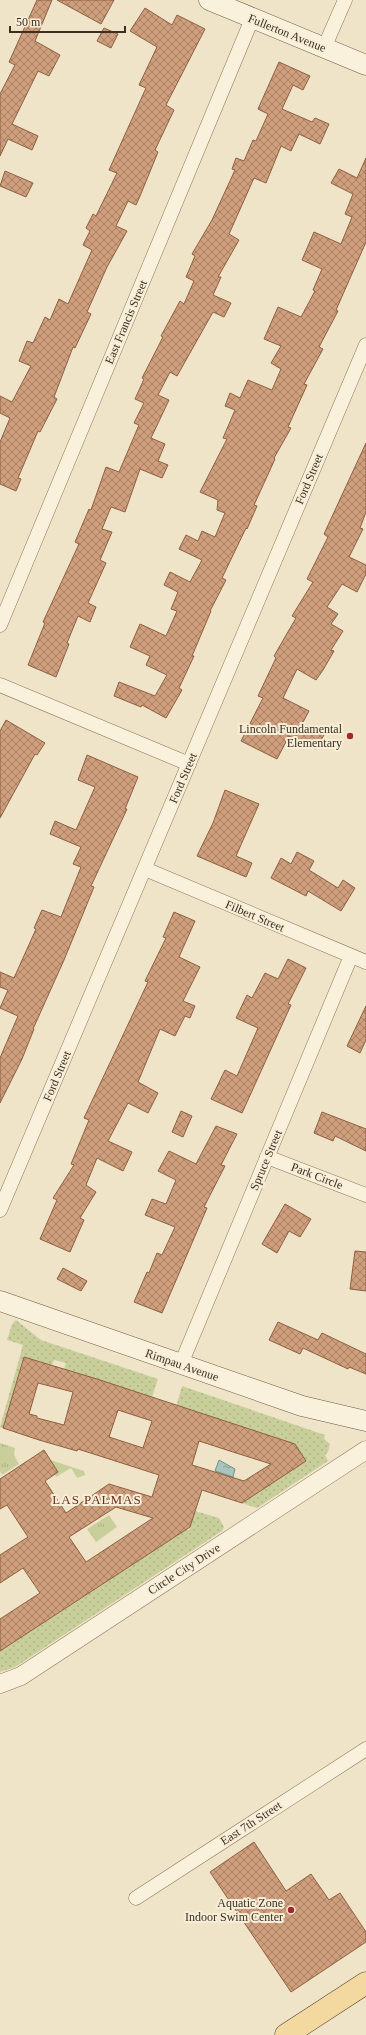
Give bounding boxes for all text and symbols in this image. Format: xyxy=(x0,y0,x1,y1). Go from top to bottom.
scale bar xyxy=(10,8,125,34)
street label: Fullerton Avenue xyxy=(246,11,328,55)
text: 50 m xyxy=(16,15,41,29)
street label: East Francis Street xyxy=(102,277,150,366)
street label: Ford Street xyxy=(292,451,326,506)
place label: Lincoln Fundamental Elementary xyxy=(239,722,343,750)
marker: Lincoln Fundamental Elementary xyxy=(345,731,355,741)
street label: Ford Street xyxy=(166,750,200,805)
street label: Filbert Street xyxy=(223,897,287,935)
street label: Ford Street xyxy=(40,1048,74,1103)
street label: Spruce Street xyxy=(247,1127,285,1192)
street label: Park Circle xyxy=(289,1160,345,1192)
street label: Rimpau Avenue xyxy=(143,1346,221,1384)
district label: LAS PALMAS xyxy=(52,1492,142,1507)
street label: Circle City Drive xyxy=(145,1540,223,1598)
street label: East 7th Street xyxy=(218,1798,285,1848)
place label: Aquatic Zone Indoor Swim Center xyxy=(185,1896,283,1924)
marker: Aquatic Zone Indoor Swim Center xyxy=(286,1905,296,1915)

